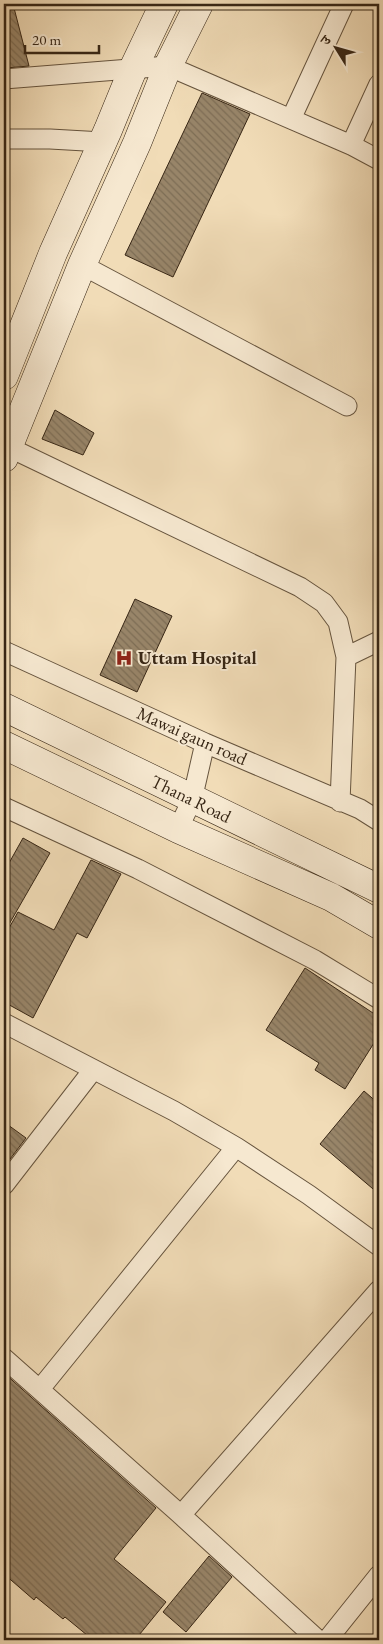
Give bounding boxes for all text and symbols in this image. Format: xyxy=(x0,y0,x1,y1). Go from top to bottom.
scale bar xyxy=(25,22,99,54)
north arrow xyxy=(310,22,360,72)
text: 20 m xyxy=(32,30,61,49)
text: उ xyxy=(316,31,335,49)
place label: Uttam Hospital xyxy=(138,646,257,669)
hospital icon: Uttam Hospital xyxy=(114,648,134,668)
street label: Mawai gaun road xyxy=(133,701,252,770)
street label: Thana Road xyxy=(147,769,236,828)

